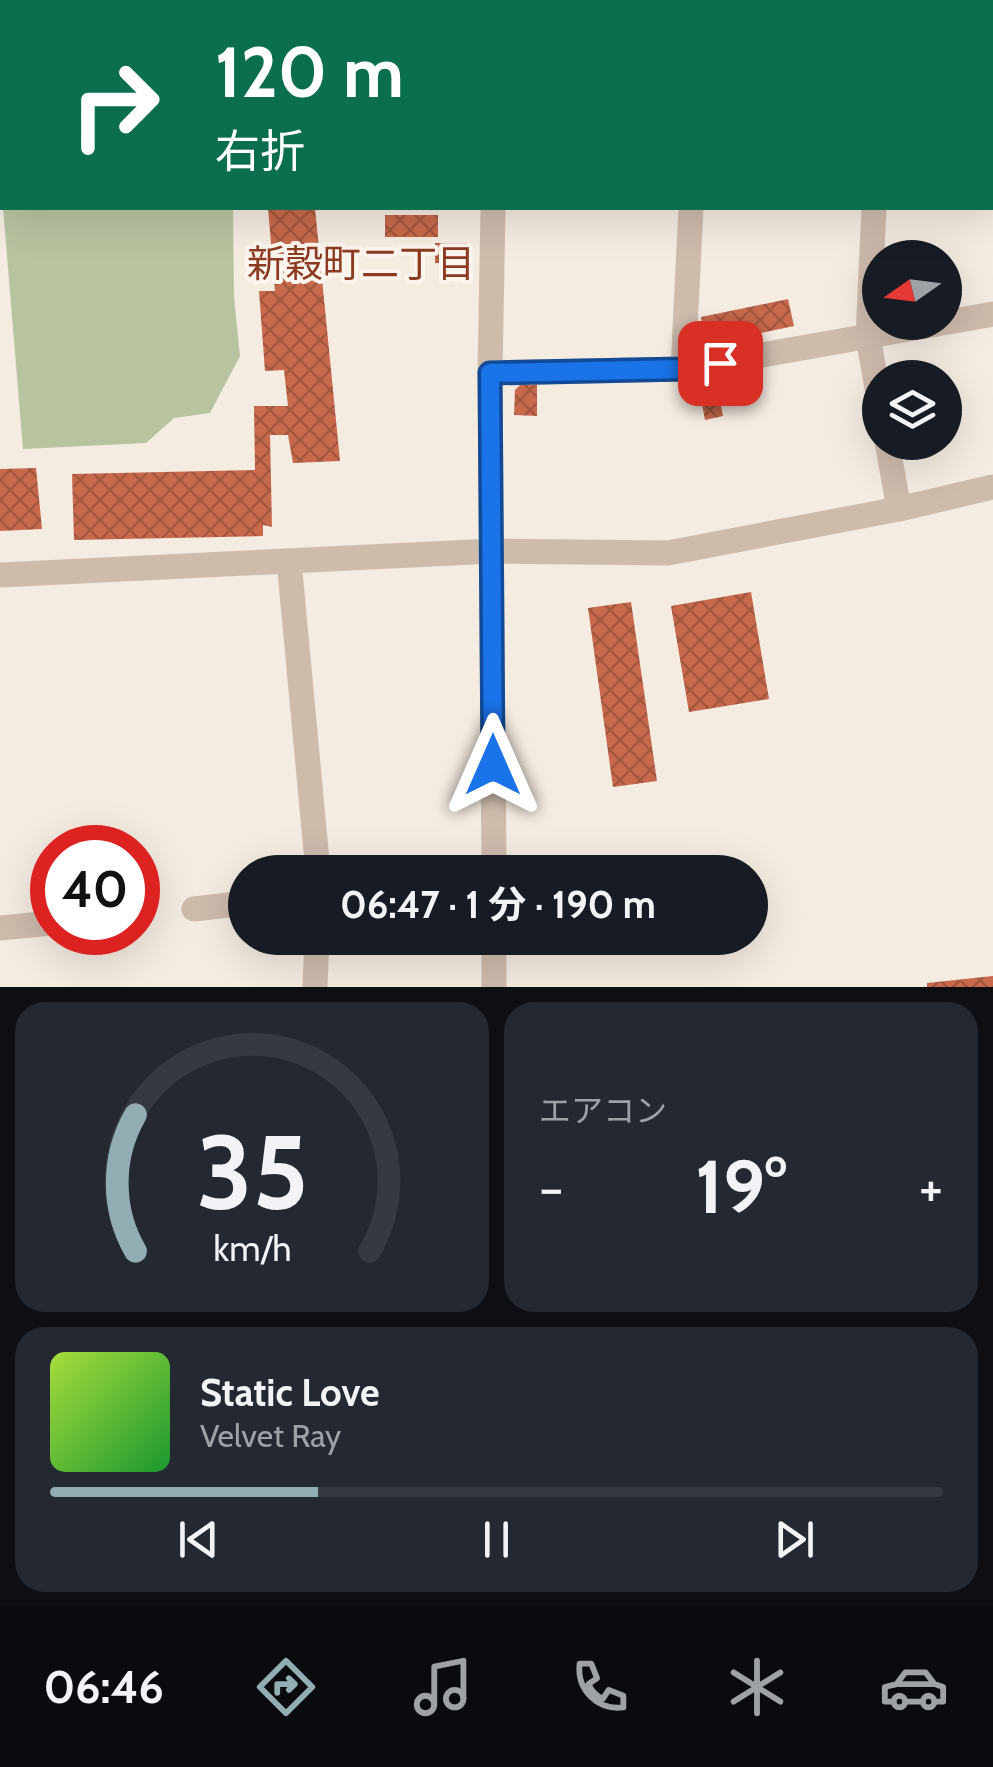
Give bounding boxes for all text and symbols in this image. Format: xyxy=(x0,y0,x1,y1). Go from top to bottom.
text: 120 m xyxy=(215,29,404,115)
icon: right xyxy=(50,40,180,170)
text: 右折 xyxy=(215,124,305,178)
district label: 新穀町二丁目 xyxy=(247,240,475,287)
north arrow xyxy=(862,240,962,340)
map controls xyxy=(862,240,962,460)
pin xyxy=(678,321,763,406)
icon: arrive xyxy=(693,336,748,391)
button: layers xyxy=(862,360,962,460)
position arrow xyxy=(441,713,545,817)
speed limit sign: 40 xyxy=(30,825,160,955)
text: 06:47 · 1 分 · 190 m xyxy=(340,881,656,928)
text: エアコン xyxy=(539,1091,667,1130)
text: 35 xyxy=(196,1109,308,1235)
text: 19° xyxy=(695,1141,787,1232)
text: − xyxy=(539,1154,563,1221)
text: + xyxy=(919,1154,943,1221)
text: km/h xyxy=(213,1227,291,1270)
text: Static Love xyxy=(200,1369,379,1416)
text: Velvet Ray xyxy=(200,1416,341,1455)
icon: previous xyxy=(171,1512,226,1567)
icon: pause xyxy=(469,1512,524,1567)
icon: next xyxy=(767,1512,822,1567)
icon: directions xyxy=(251,1652,321,1722)
icon: music xyxy=(408,1652,478,1722)
icon: phone xyxy=(565,1652,635,1722)
icon: climate xyxy=(722,1652,792,1722)
icon: car xyxy=(879,1652,949,1722)
text: 06:46 xyxy=(44,1660,164,1714)

